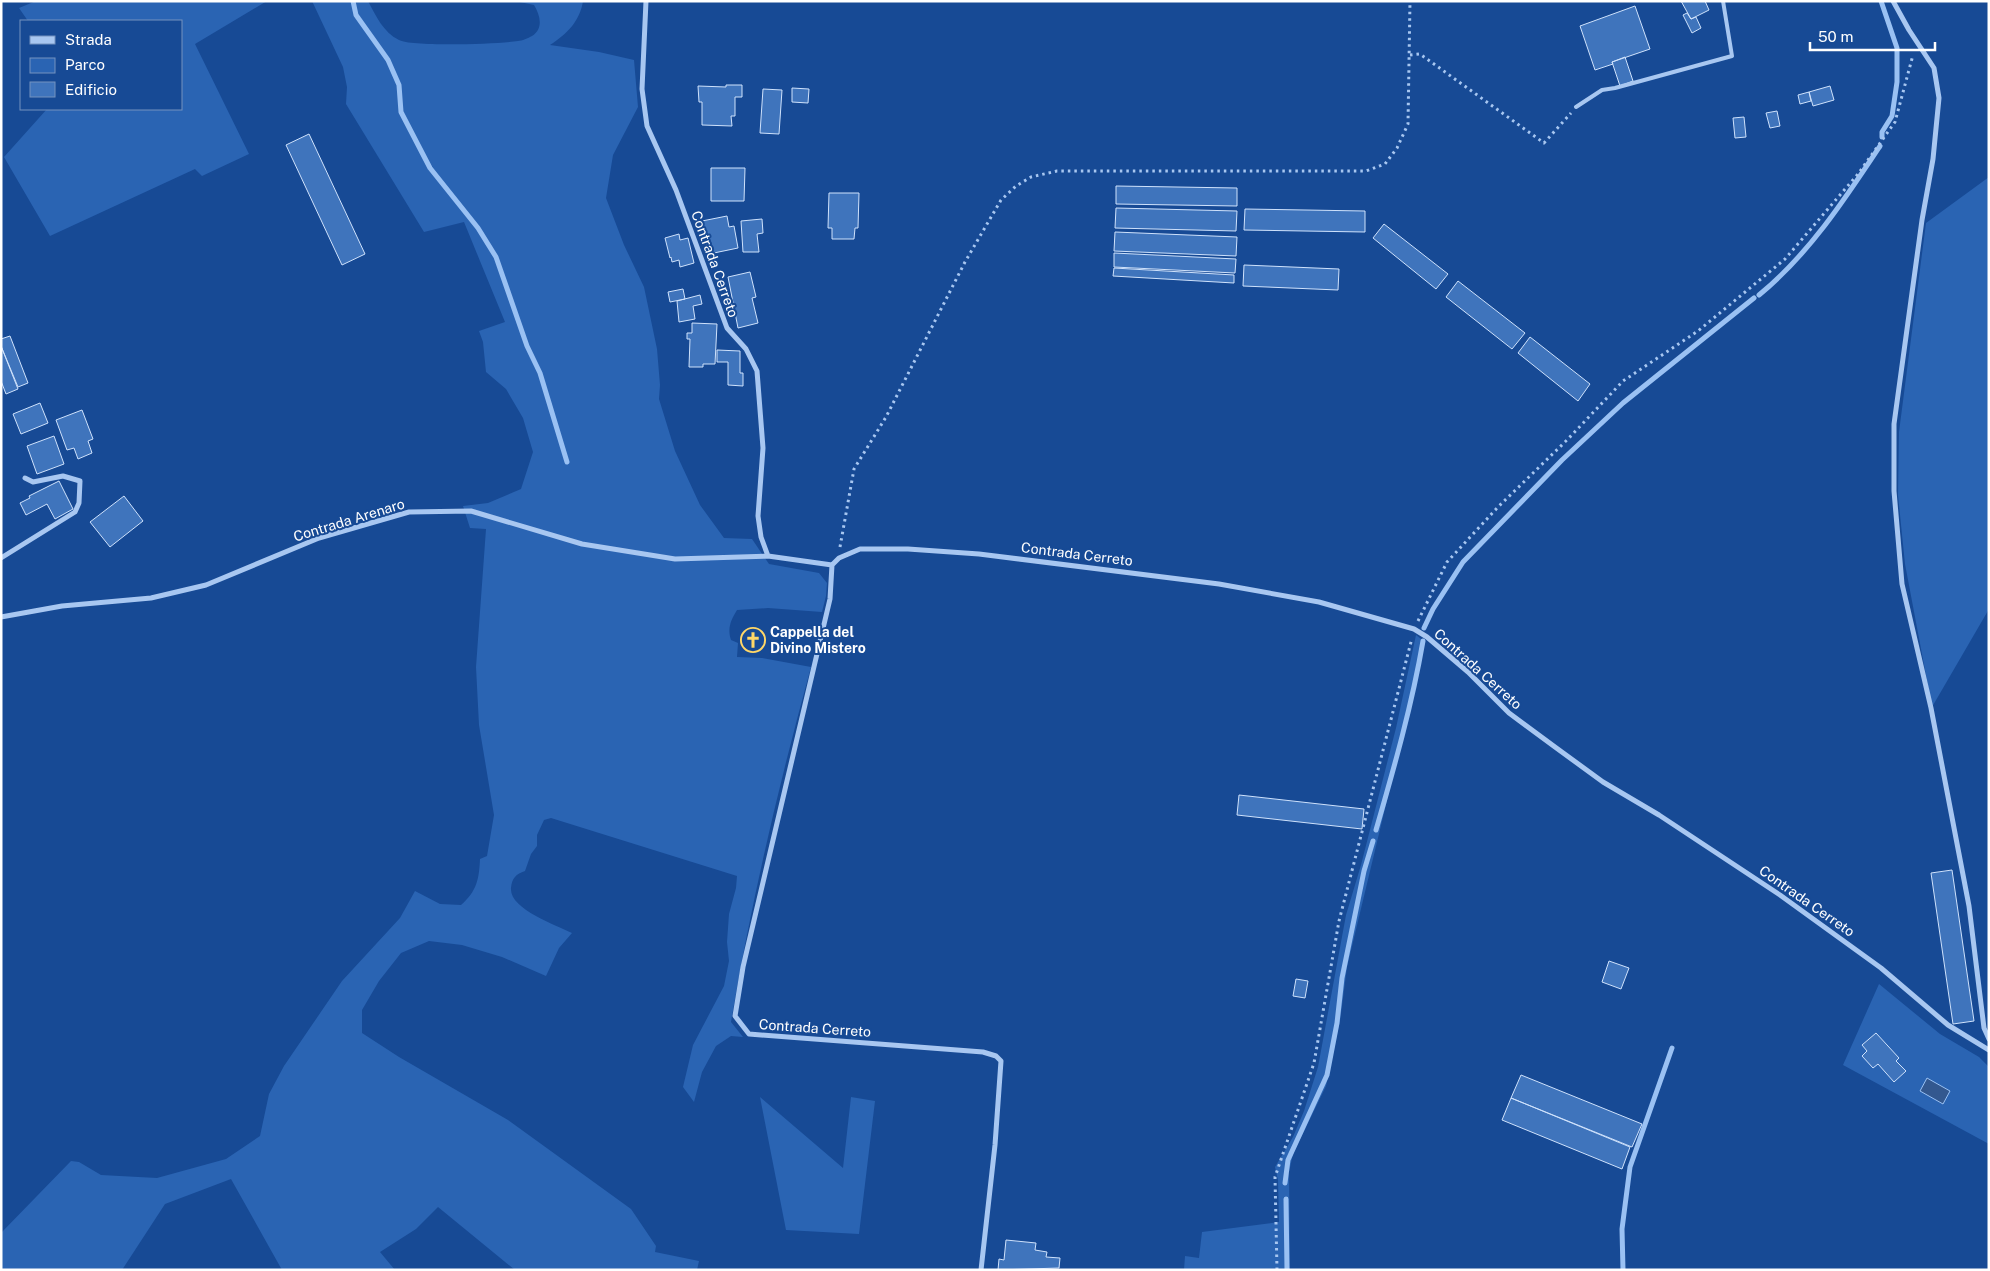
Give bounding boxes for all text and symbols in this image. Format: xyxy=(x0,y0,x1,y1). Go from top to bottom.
legend xyxy=(20,20,182,110)
scale bar xyxy=(1810,20,1935,52)
text: 50 m xyxy=(1818,28,1853,45)
text: Strada xyxy=(65,31,112,48)
text: Parco xyxy=(65,56,105,73)
text: Edificio xyxy=(65,81,117,98)
street label: Contrada Cerreto xyxy=(688,208,742,320)
street label: Contrada Arenaro xyxy=(291,495,407,545)
street label: Contrada Cerreto xyxy=(1020,539,1134,569)
place label: Cappella del Divino Mistero xyxy=(770,624,866,656)
street label: Contrada Cerreto xyxy=(1431,625,1525,713)
church icon: Cappella del Divino Mistero xyxy=(740,627,766,653)
street label: Contrada Cerreto xyxy=(1756,862,1858,940)
street label: Contrada Cerreto xyxy=(758,1016,872,1040)

